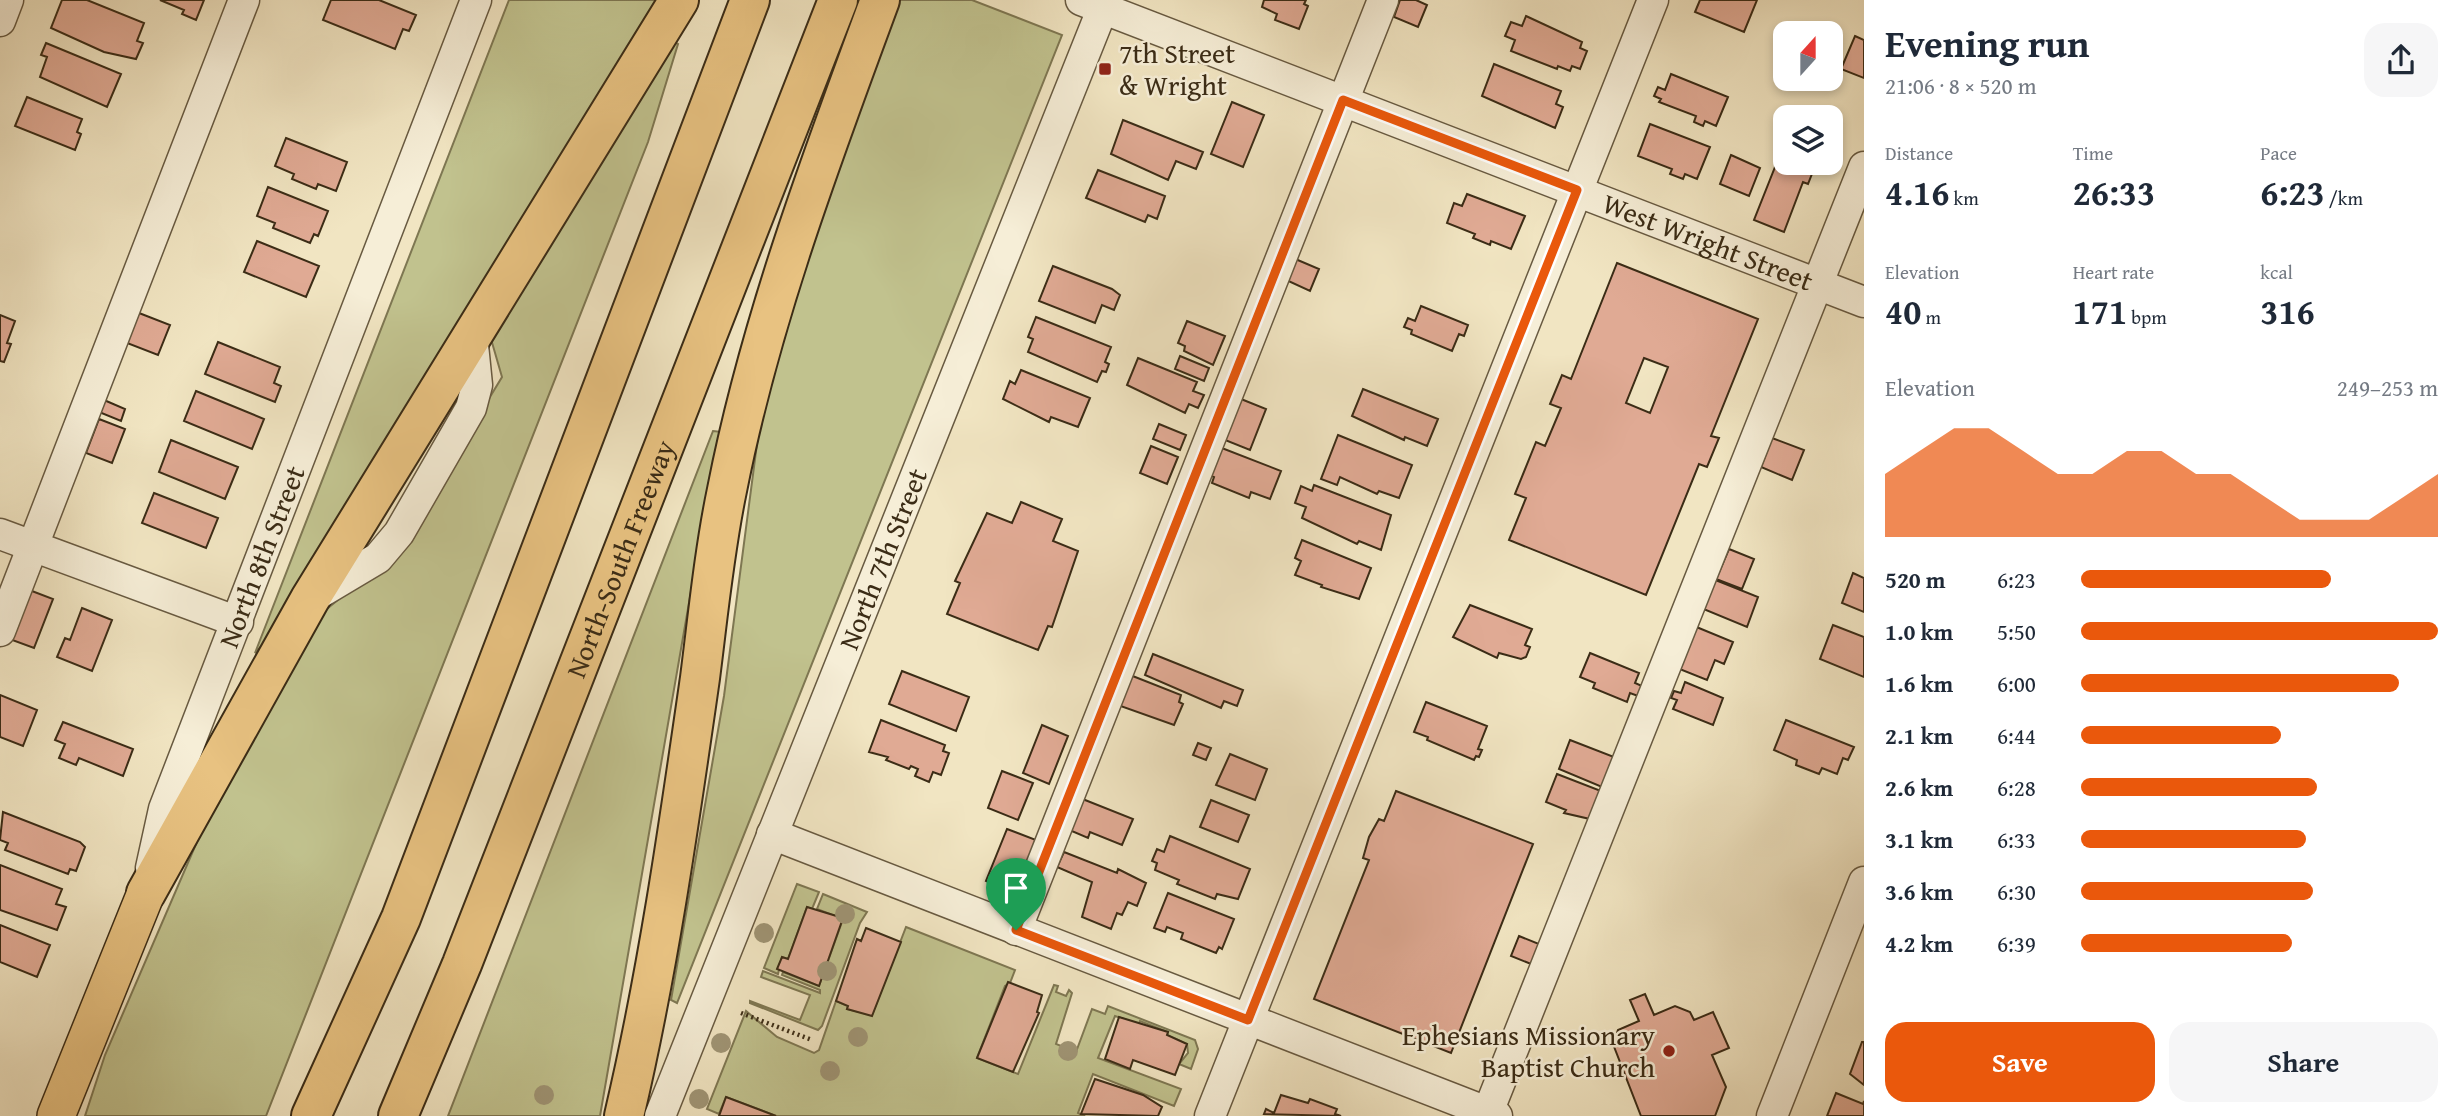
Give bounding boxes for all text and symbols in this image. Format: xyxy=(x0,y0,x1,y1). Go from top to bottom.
text: Evening run xyxy=(1885,15,2089,71)
north arrow xyxy=(1773,21,1843,91)
map controls xyxy=(1773,21,1843,175)
button: share xyxy=(2364,23,2438,97)
place label: 7th Street & Wright xyxy=(1119,32,1235,105)
marker: 7th Street & Wright xyxy=(1097,61,1113,77)
text: 21:06 · 8 × 520 m xyxy=(1885,69,2037,102)
button: layers xyxy=(1773,105,1843,175)
text: Distance xyxy=(1885,139,1953,167)
text: Time xyxy=(2073,139,2113,167)
text: Pace xyxy=(2260,139,2297,167)
text: 4.16 xyxy=(1885,167,1949,218)
text: 26:33 xyxy=(2073,167,2155,218)
text: 6:23 xyxy=(2260,167,2325,218)
street label: West Wright Street xyxy=(1597,182,1820,301)
text: km xyxy=(1949,184,1979,212)
text: /km xyxy=(2325,184,2363,212)
text: Elevation xyxy=(1885,258,1959,286)
text: Heart rate xyxy=(2073,258,2154,286)
text: kcal xyxy=(2260,258,2293,286)
text: 40 xyxy=(1885,286,1921,337)
text: 171 xyxy=(2073,286,2127,337)
text: 316 xyxy=(2260,286,2315,337)
text: m xyxy=(1921,303,1941,331)
text: bpm xyxy=(2127,303,2167,331)
text: Elevation xyxy=(1885,371,1975,404)
text: 249–253 m xyxy=(2337,371,2438,404)
street label: North-South Freeway xyxy=(555,434,685,683)
street label: North 8th Street xyxy=(207,459,315,653)
street label: North 7th Street xyxy=(828,462,937,655)
text: 520 m xyxy=(1885,563,1946,596)
text: 6:23 xyxy=(1997,563,2036,596)
text: 1.0 km xyxy=(1885,615,1953,648)
text: 5:50 xyxy=(1997,615,2036,648)
text: 1.6 km xyxy=(1885,667,1953,700)
text: 6:00 xyxy=(1997,667,2036,700)
text: 2.1 km xyxy=(1885,719,1953,752)
text: 6:44 xyxy=(1997,719,2036,752)
text: 2.6 km xyxy=(1885,771,1953,804)
text: 6:28 xyxy=(1997,771,2036,804)
text: 3.1 km xyxy=(1885,823,1953,856)
text: 6:33 xyxy=(1997,823,2036,856)
pin xyxy=(986,858,1046,930)
icon: arrive xyxy=(997,869,1035,907)
text: 3.6 km xyxy=(1885,875,1953,908)
text: 6:30 xyxy=(1997,875,2036,908)
text: 4.2 km xyxy=(1885,927,1953,960)
text: 6:39 xyxy=(1997,927,2036,960)
place label: Ephesians Missionary Baptist Church xyxy=(1402,1014,1655,1087)
button: Save xyxy=(1885,1022,2155,1102)
button: Share xyxy=(2169,1022,2438,1102)
marker: Ephesians Missionary Baptist Church xyxy=(1661,1043,1677,1059)

